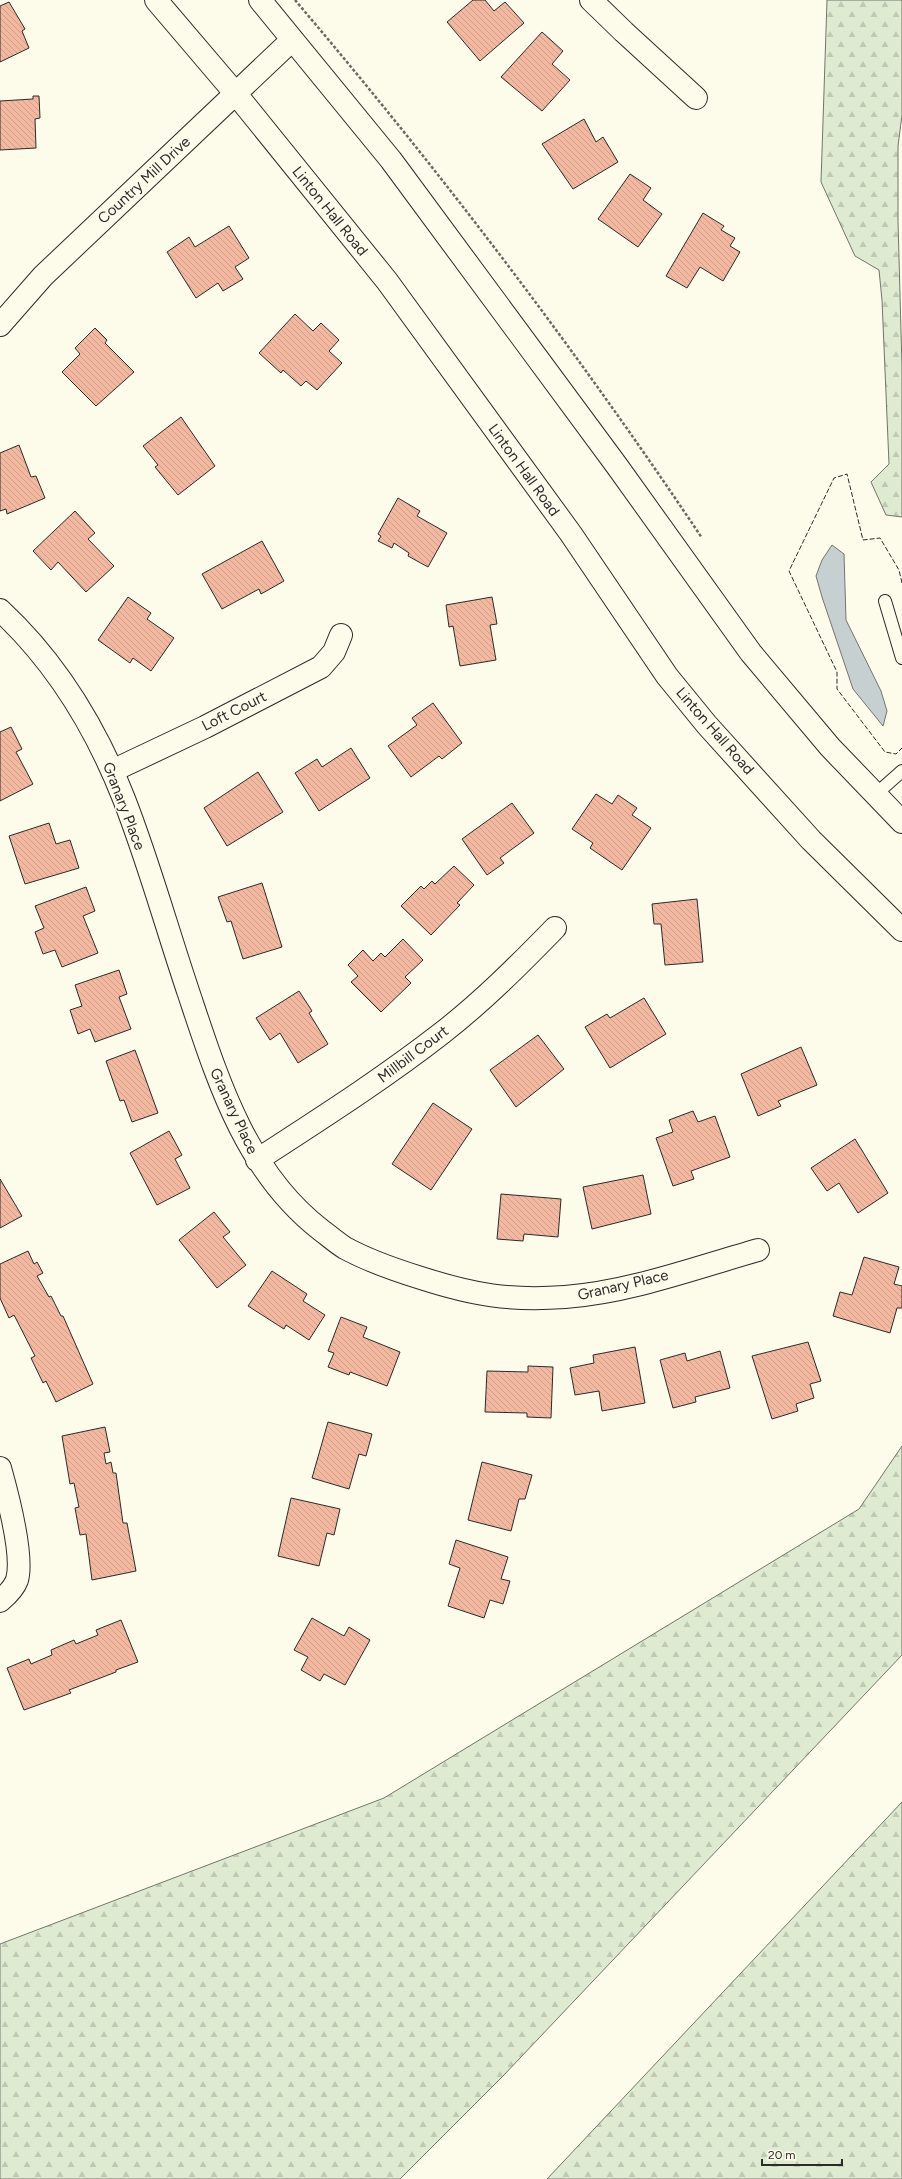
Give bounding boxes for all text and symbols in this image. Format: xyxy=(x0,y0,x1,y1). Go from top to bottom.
street label: Country Mill Drive xyxy=(94,133,194,227)
street label: Linton Hall Road xyxy=(288,163,372,259)
street label: Linton Hall Road xyxy=(484,420,564,520)
street label: Linton Hall Road xyxy=(672,684,758,778)
street label: Loft Court xyxy=(199,687,270,735)
street label: Granary Place xyxy=(99,759,149,853)
street label: Millbill Court xyxy=(374,1021,452,1086)
street label: Granary Place xyxy=(206,1065,262,1157)
street label: Granary Place xyxy=(576,1266,670,1304)
scale bar xyxy=(762,2141,842,2167)
text: 20 m xyxy=(768,2148,796,2162)

